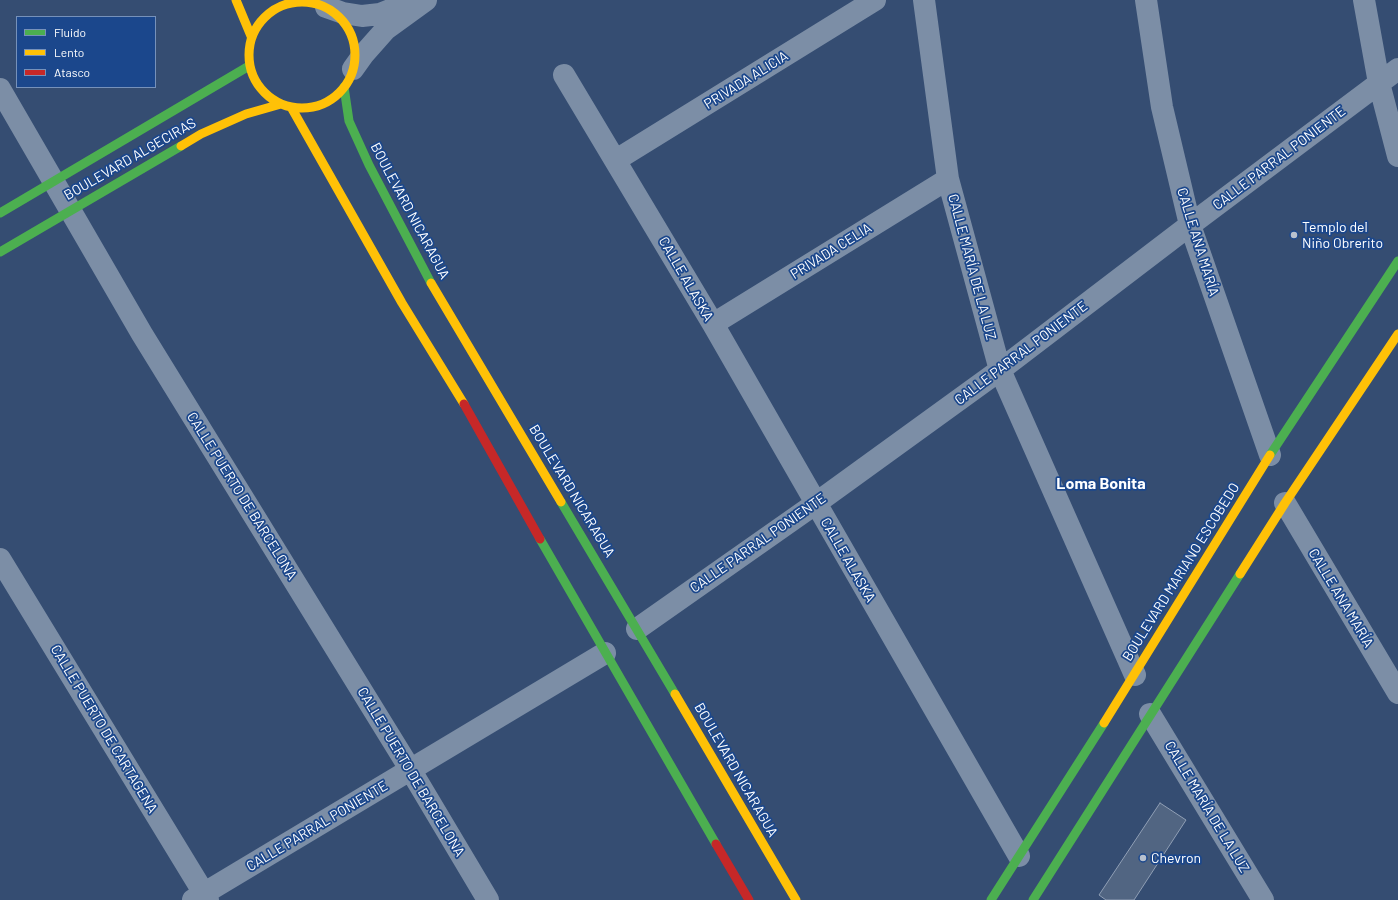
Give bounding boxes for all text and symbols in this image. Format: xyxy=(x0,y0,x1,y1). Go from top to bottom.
legend xyxy=(16,16,156,88)
text: Fluido xyxy=(54,25,86,39)
text: Lento xyxy=(54,45,84,59)
street label: PRIVADA ALICIA xyxy=(701,47,791,113)
text: Atasco xyxy=(54,65,90,79)
street label: CALLE PARRAL PONIENTE xyxy=(1209,103,1349,213)
street label: BOULEVARD ALGECIRAS xyxy=(61,114,199,204)
street label: BOULEVARD NICARAGUA xyxy=(367,140,453,282)
street label: CALLE ANA MARÍA xyxy=(1174,186,1222,298)
street label: CALLE MARÍA DE LA LUZ xyxy=(944,192,1000,342)
street label: PRIVADA CELIA xyxy=(787,219,875,283)
place label: Templo del Niño Obrerito xyxy=(1302,219,1383,252)
marker: Templo del Niño Obrerito xyxy=(1289,230,1299,240)
street label: CALLE ALASKA xyxy=(655,234,717,324)
street label: CALLE PARRAL PONIENTE xyxy=(951,298,1091,408)
street label: CALLE PUERTO DE BARCELONA xyxy=(183,409,301,583)
street label: BOULEVARD NICARAGUA xyxy=(526,421,618,561)
district label: Loma Bonita xyxy=(1056,474,1146,494)
street label: BOULEVARD MARIANO ESCOBEDO xyxy=(1119,480,1243,664)
street label: CALLE PARRAL PONIENTE xyxy=(687,490,829,596)
street label: CALLE ALASKA xyxy=(817,515,879,605)
street label: CALLE ANA MARÍA xyxy=(1305,545,1377,651)
street label: CALLE PUERTO DE CARTAGENA xyxy=(47,642,161,816)
street label: CALLE PUERTO DE BARCELONA xyxy=(354,684,468,860)
street label: BOULEVARD NICARAGUA xyxy=(691,700,781,840)
street label: CALLE MARÍA DE LA LUZ xyxy=(1161,738,1253,876)
street label: CALLE PARRAL PONIENTE xyxy=(243,777,391,875)
place label: Chevron xyxy=(1151,850,1201,866)
marker: Chevron xyxy=(1138,853,1148,863)

